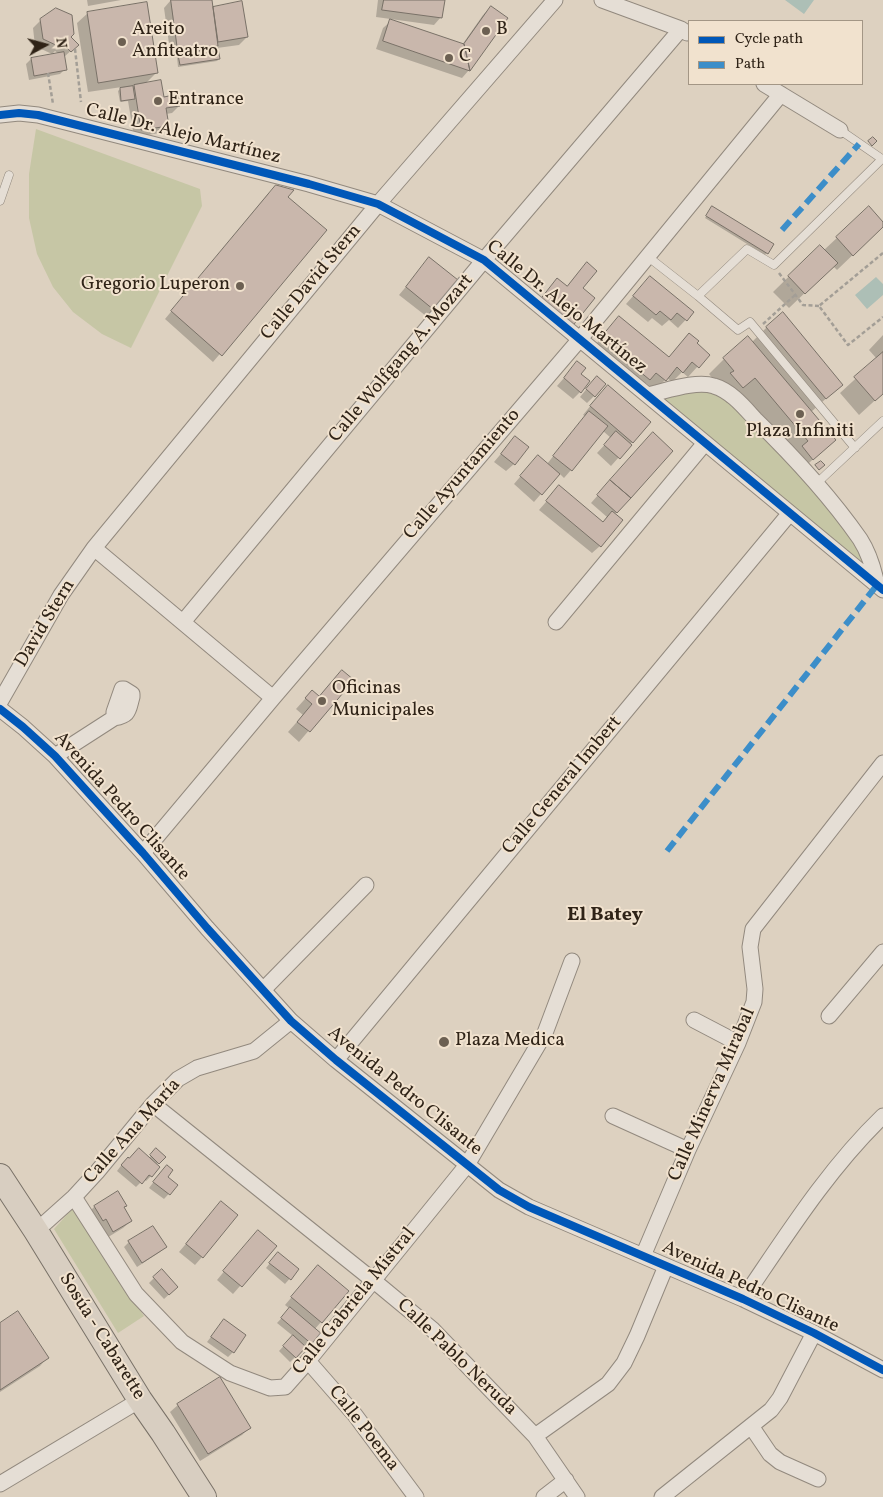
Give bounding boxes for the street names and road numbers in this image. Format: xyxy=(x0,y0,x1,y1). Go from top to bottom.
street label: Calle Dr. Alejo Martínez xyxy=(83,100,283,170)
street label: Calle David Stern xyxy=(257,220,367,346)
street label: Calle Dr. Alejo Martínez xyxy=(481,236,651,380)
street label: Calle Wolfgang A. Mozart xyxy=(325,270,479,448)
street label: Calle Ayuntamiento xyxy=(400,405,526,545)
street label: David Stern xyxy=(11,576,81,672)
street label: Calle General Imbert xyxy=(498,712,628,860)
street label: Avenida Pedro Clisante xyxy=(48,728,194,886)
street label: Calle Minerva Mirabal xyxy=(664,1005,762,1185)
street label: Avenida Pedro Clisante xyxy=(322,1023,486,1161)
street label: Calle Ana María xyxy=(80,1074,186,1190)
street label: Calle Gabriela Mistral xyxy=(289,1224,421,1380)
street label: Avenida Pedro Clisante xyxy=(658,1237,842,1339)
street label: Sosúa - Cabarette xyxy=(53,1269,149,1405)
street label: Calle Pablo Neruda xyxy=(391,1295,521,1421)
street label: Calle Poema xyxy=(323,1382,403,1476)

